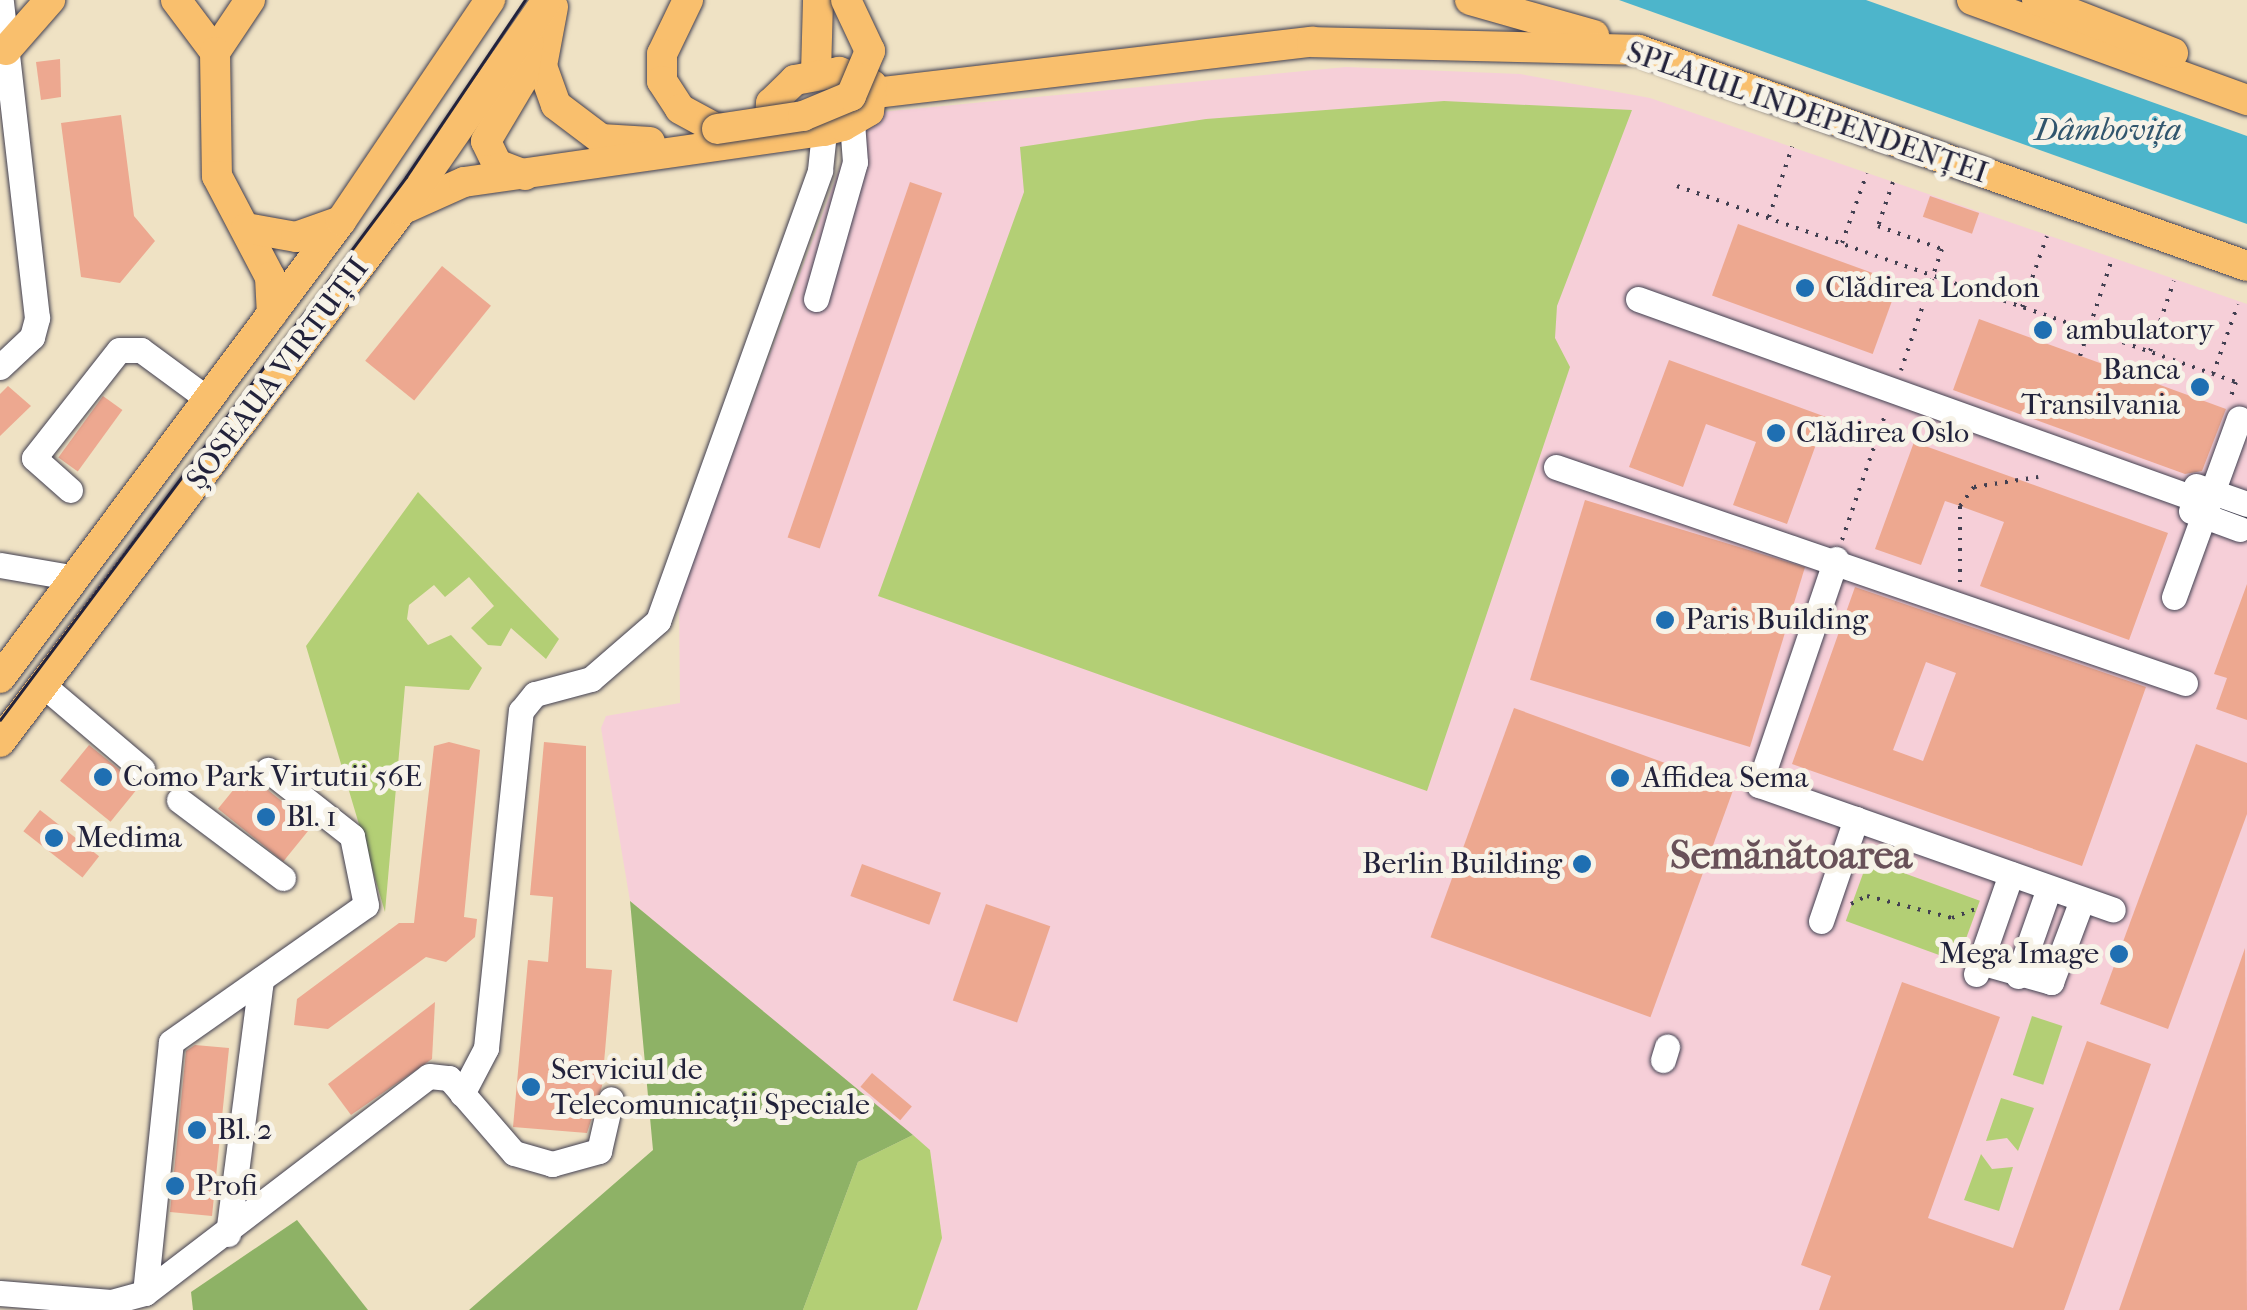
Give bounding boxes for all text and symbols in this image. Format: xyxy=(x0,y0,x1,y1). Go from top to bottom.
street label: SPLAIUL INDEPENDENȚEI xyxy=(1622,34,1992,192)
water label: Dâmbovița xyxy=(2035,111,2181,149)
street label: ȘOSEAUA VIRTUȚII xyxy=(179,251,377,497)
place label: Clădirea London xyxy=(1825,270,2040,306)
marker: Clădirea London xyxy=(1794,277,1816,299)
place label: ambulatory xyxy=(2066,312,2214,348)
marker: ambulatory xyxy=(2030,317,2056,343)
place label: Banca Transilvania xyxy=(2021,352,2180,422)
marker: Banca Transilvania xyxy=(2189,376,2211,398)
place label: Clădirea Oslo xyxy=(1796,415,1969,451)
marker: Clădirea Oslo xyxy=(1765,422,1787,444)
place label: Paris Building xyxy=(1685,602,1868,638)
marker: Paris Building xyxy=(1654,609,1676,631)
place label: Como Park Virtutii 56E xyxy=(123,759,422,795)
place label: Affidea Sema xyxy=(1642,760,1808,796)
marker: Affidea Sema xyxy=(1607,765,1633,791)
marker: Como Park Virtutii 56E xyxy=(92,766,114,788)
place label: Bl. 1 xyxy=(286,799,337,835)
marker: Bl. 1 xyxy=(255,806,277,828)
place label: Medima xyxy=(76,820,182,856)
marker: Medima xyxy=(41,825,67,851)
district label: Semănătoarea xyxy=(1670,831,1912,879)
place label: Berlin Building xyxy=(1362,846,1562,882)
marker: Berlin Building xyxy=(1571,853,1593,875)
place label: Mega Image xyxy=(1939,936,2099,972)
marker: Mega Image xyxy=(2108,943,2130,965)
place label: Serviciul de Telecomunicații Speciale xyxy=(551,1052,870,1122)
marker: Serviciul de Telecomunicații Speciale xyxy=(520,1076,542,1098)
place label: Bl. 2 xyxy=(217,1112,272,1148)
marker: Bl. 2 xyxy=(186,1119,208,1141)
place label: Profi xyxy=(195,1168,258,1204)
marker: Profi xyxy=(164,1175,186,1197)

